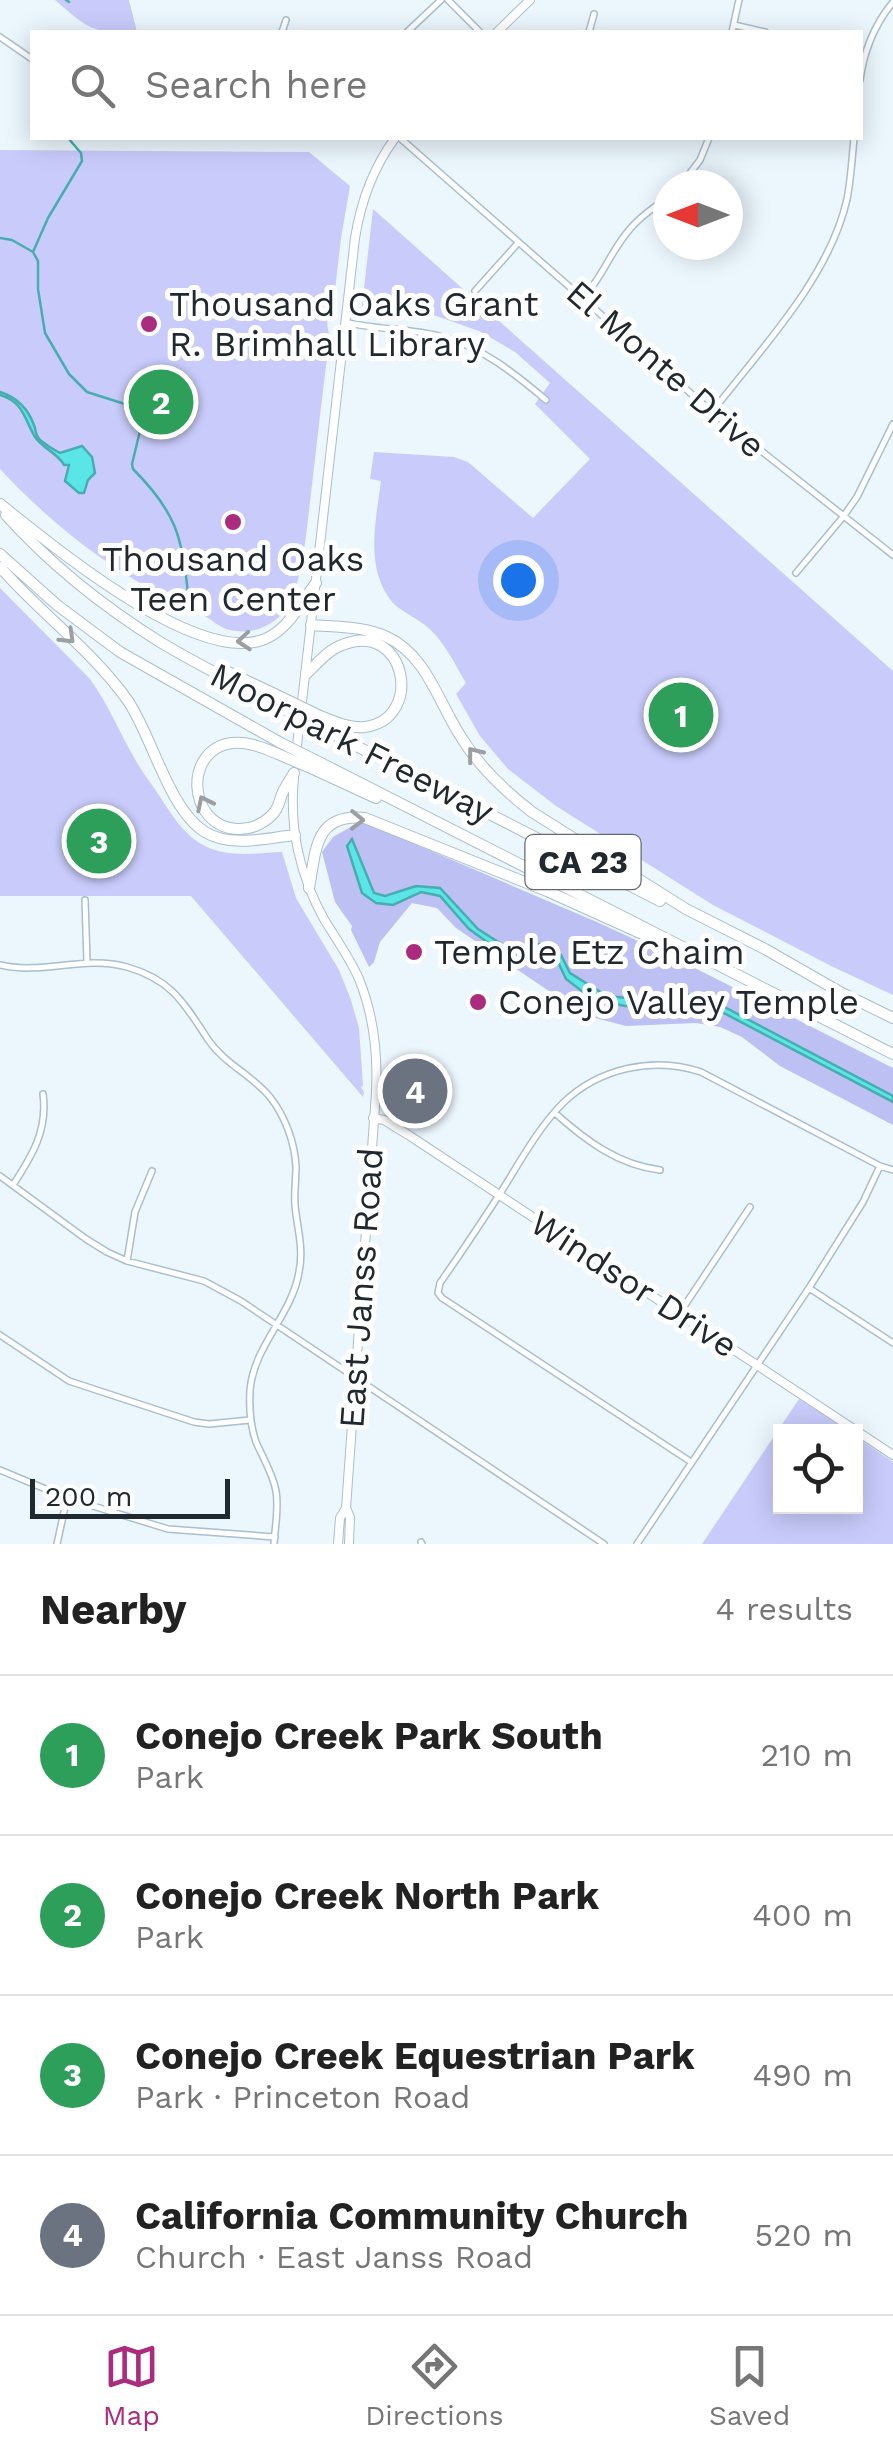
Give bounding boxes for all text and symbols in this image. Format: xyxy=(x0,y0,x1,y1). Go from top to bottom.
search box xyxy=(30,30,863,140)
icon: search xyxy=(65,58,120,113)
text: Search here xyxy=(145,63,368,107)
north arrow xyxy=(653,170,743,260)
street label: El Monte Drive xyxy=(558,271,774,467)
place label: Thousand Oaks Grant R. Brimhall Library xyxy=(169,283,539,365)
marker: Thousand Oaks Grant R. Brimhall Library xyxy=(138,313,160,335)
pin: 2 xyxy=(128,364,194,440)
marker: Thousand Oaks Teen Center xyxy=(222,511,244,533)
place label: Thousand Oaks Teen Center xyxy=(102,538,364,620)
your location xyxy=(493,555,544,606)
one-way arrow xyxy=(57,625,75,643)
one-way arrow xyxy=(236,630,252,652)
street label: Moorpark Freeway xyxy=(203,653,501,833)
pin: 1 xyxy=(648,678,714,752)
one-way arrow xyxy=(468,748,485,766)
one-way arrow xyxy=(196,796,216,814)
pin: 3 xyxy=(66,804,132,878)
one-way arrow xyxy=(350,809,365,831)
road number: CA 23 xyxy=(526,835,640,889)
place label: Temple Etz Chaim xyxy=(434,931,745,973)
marker: Temple Etz Chaim xyxy=(403,941,425,963)
place label: Conejo Valley Temple xyxy=(498,981,859,1023)
marker: Conejo Valley Temple xyxy=(467,991,489,1013)
pin: 4 xyxy=(382,1054,448,1128)
street label: East Janss Road xyxy=(330,1146,392,1430)
street label: Windsor Drive xyxy=(523,1201,745,1367)
map controls xyxy=(773,1424,863,1514)
button: locate xyxy=(773,1424,863,1514)
scale bar xyxy=(30,1474,230,1518)
text: 200 m xyxy=(45,1480,132,1513)
text: Nearby xyxy=(40,1585,187,1634)
text: 4 results xyxy=(715,1590,853,1628)
text: Conejo Creek Park South xyxy=(135,1714,603,1758)
text: 1 xyxy=(66,1736,79,1774)
text: 210 m xyxy=(761,1736,853,1774)
text: Park xyxy=(135,1758,204,1796)
text: Conejo Creek North Park xyxy=(135,1874,599,1918)
text: 2 xyxy=(63,1896,82,1934)
text: 400 m xyxy=(752,1896,853,1934)
text: Park xyxy=(135,1918,204,1956)
text: Conejo Creek Equestrian Park xyxy=(135,2034,695,2078)
text: 3 xyxy=(63,2056,82,2094)
text: 490 m xyxy=(752,2056,853,2094)
text: Park · Princeton Road xyxy=(135,2078,470,2116)
text: California Community Church xyxy=(135,2194,689,2238)
text: 4 xyxy=(62,2216,83,2254)
text: 520 m xyxy=(754,2216,853,2254)
text: Church · East Janss Road xyxy=(135,2238,533,2276)
tab: Map xyxy=(103,2339,160,2432)
tab: Directions xyxy=(365,2339,504,2432)
tab: Saved xyxy=(709,2339,790,2432)

